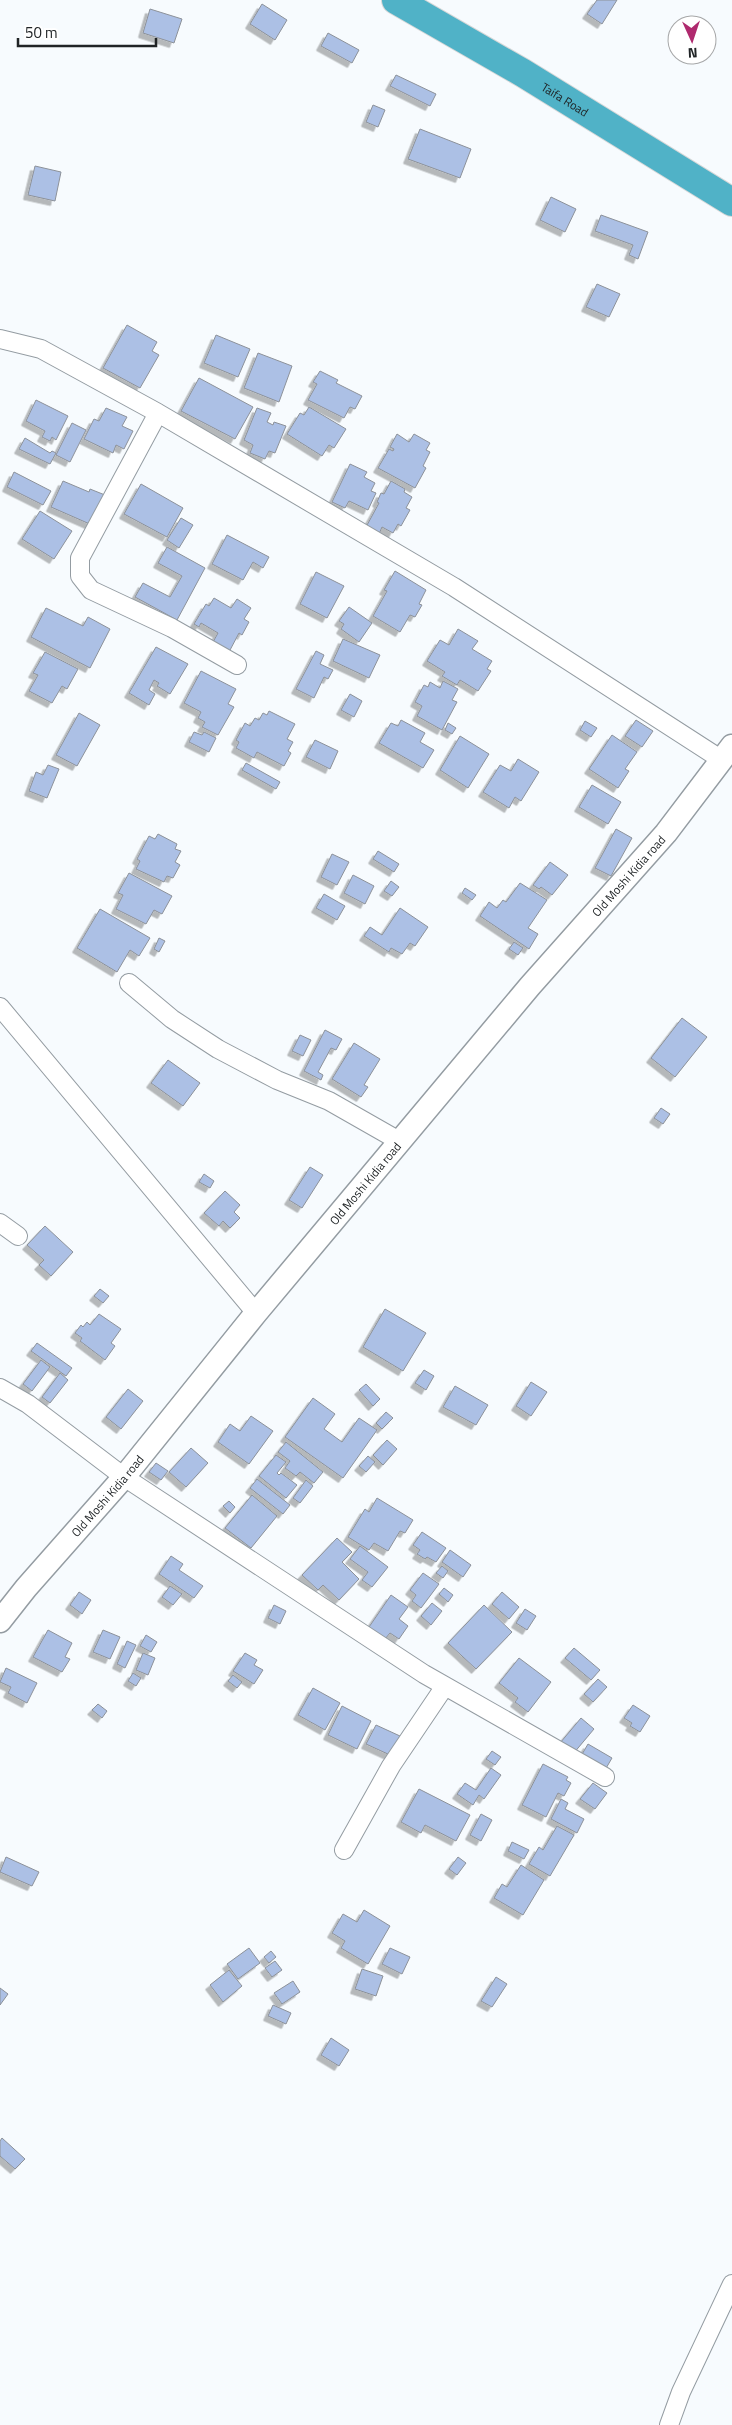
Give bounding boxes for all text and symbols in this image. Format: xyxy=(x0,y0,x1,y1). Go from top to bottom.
scale bar xyxy=(18,15,155,47)
north arrow xyxy=(667,15,717,65)
text: 50 m xyxy=(25,21,58,44)
text: N xyxy=(687,43,698,64)
street label: Taifa Road xyxy=(538,77,592,121)
street label: Old Moshi Kidia road xyxy=(587,831,670,920)
street label: Old Moshi Kidia road xyxy=(324,1137,405,1229)
street label: Old Moshi Kidia road xyxy=(66,1450,148,1541)

